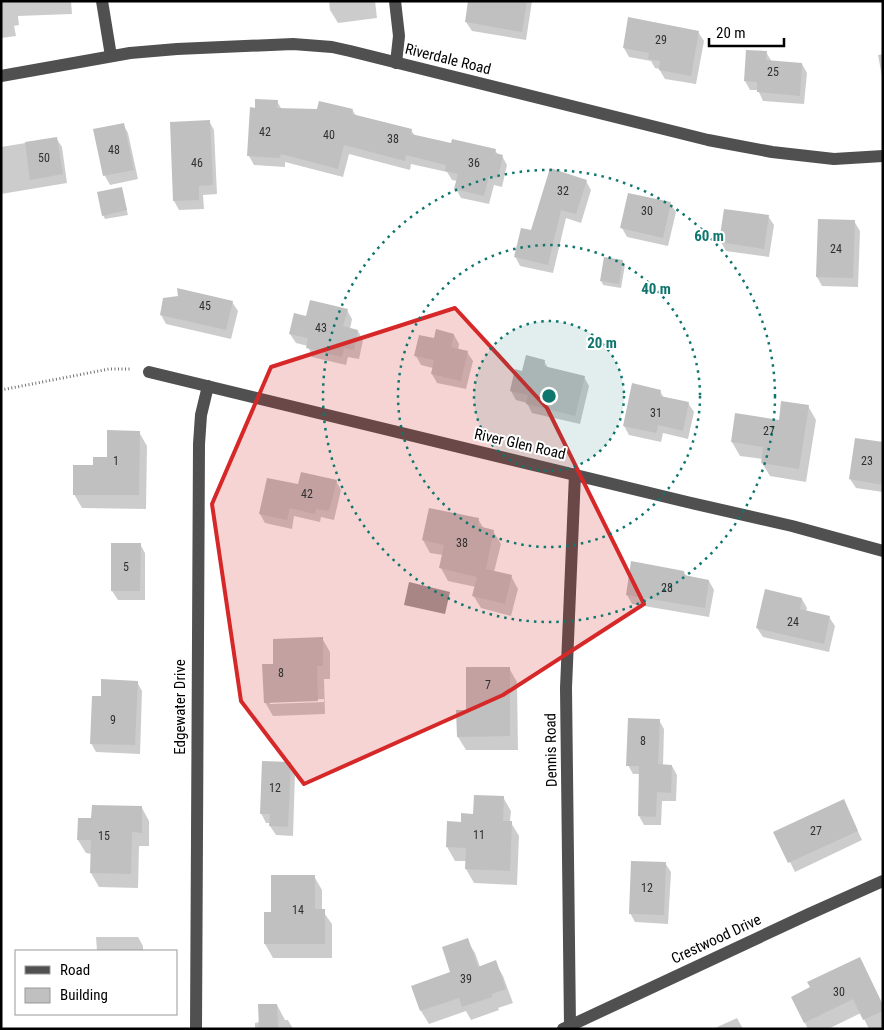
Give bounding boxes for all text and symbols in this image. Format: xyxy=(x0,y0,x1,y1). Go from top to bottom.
scale bar xyxy=(709,15,784,47)
text: 20 m xyxy=(716,24,746,42)
house number: 29 xyxy=(655,33,667,47)
street label: Riverdale Road xyxy=(403,40,493,78)
house number: 25 xyxy=(767,65,779,79)
house number: 42 xyxy=(259,125,271,139)
house number: 40 xyxy=(323,128,335,142)
house number: 38 xyxy=(387,132,399,146)
house number: 48 xyxy=(108,143,120,157)
house number: 50 xyxy=(38,151,50,165)
house number: 46 xyxy=(191,156,203,170)
house number: 36 xyxy=(468,156,480,170)
house number: 32 xyxy=(557,184,569,198)
house number: 30 xyxy=(641,204,653,218)
text: 60 m xyxy=(694,227,724,245)
house number: 24 xyxy=(830,242,842,256)
text: 40 m xyxy=(641,280,671,298)
house number: 45 xyxy=(199,299,211,313)
house number: 43 xyxy=(315,321,327,335)
text: 20 m xyxy=(587,334,617,352)
centre of rings xyxy=(540,387,558,405)
house number: 31 xyxy=(650,406,662,420)
house number: 27 xyxy=(763,424,775,438)
street label: River Glen Road xyxy=(473,425,567,463)
house number: 1 xyxy=(113,454,119,468)
house number: 23 xyxy=(861,454,873,468)
house number: 42 xyxy=(301,487,313,501)
house number: 38 xyxy=(456,536,468,550)
house number: 5 xyxy=(123,560,129,574)
house number: 28 xyxy=(661,581,673,595)
house number: 24 xyxy=(787,615,799,629)
street label: Edgewater Drive xyxy=(171,659,189,755)
house number: 8 xyxy=(278,666,284,680)
house number: 7 xyxy=(485,678,491,692)
house number: 9 xyxy=(110,713,116,727)
street label: Dennis Road xyxy=(541,713,561,787)
house number: 8 xyxy=(640,734,646,748)
house number: 12 xyxy=(269,781,281,795)
house number: 27 xyxy=(810,824,822,838)
house number: 11 xyxy=(473,828,485,842)
house number: 15 xyxy=(98,829,110,843)
house number: 12 xyxy=(641,881,653,895)
house number: 14 xyxy=(292,903,304,917)
street label: Crestwood Drive xyxy=(668,910,764,968)
legend xyxy=(15,950,178,1015)
text: Road xyxy=(60,961,90,979)
house number: 39 xyxy=(460,972,472,986)
house number: 30 xyxy=(833,985,845,999)
text: Building xyxy=(60,986,108,1004)

